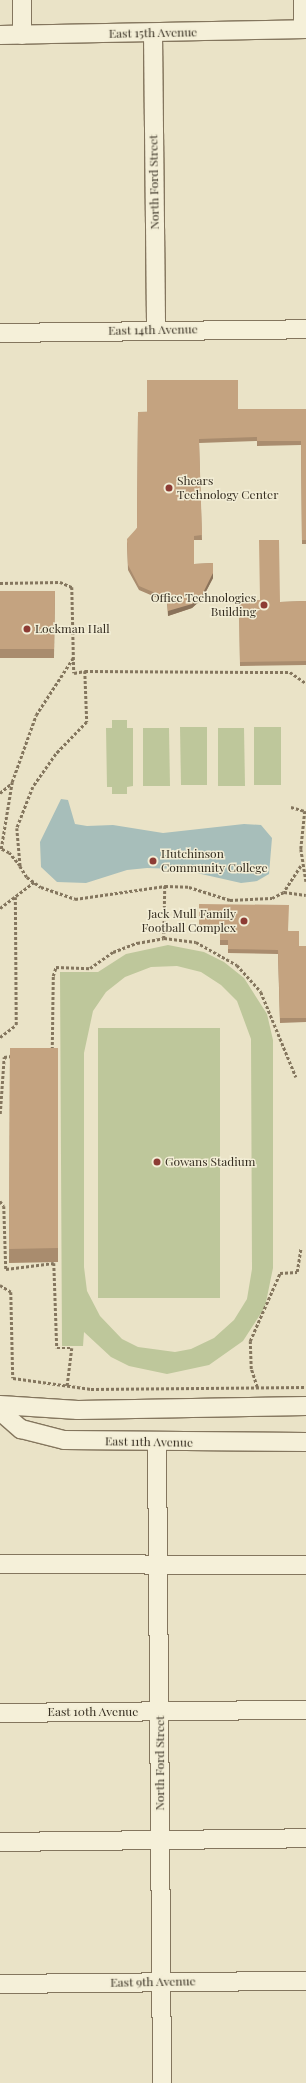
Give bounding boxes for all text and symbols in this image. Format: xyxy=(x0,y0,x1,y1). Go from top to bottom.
street label: East 15th Avenue xyxy=(108,25,198,41)
street label: North Ford Street xyxy=(146,134,162,230)
street label: East 14th Avenue xyxy=(108,322,198,338)
place label: Shears Technology Center xyxy=(177,474,279,502)
marker: Shears Technology Center xyxy=(164,483,174,493)
place label: Office Technologies Building xyxy=(150,591,256,619)
marker: Office Technologies Building xyxy=(259,600,269,610)
place label: Lockman Hall xyxy=(35,622,110,636)
marker: Lockman Hall xyxy=(22,624,32,634)
place label: Hutchinson Community College xyxy=(161,847,268,875)
marker: Hutchinson Community College xyxy=(148,856,158,866)
place label: Jack Mull Family Football Complex xyxy=(142,907,236,935)
marker: Jack Mull Family Football Complex xyxy=(239,916,249,926)
place label: Gowans Stadium xyxy=(165,1155,255,1169)
marker: Gowans Stadium xyxy=(152,1157,162,1167)
street label: East 11th Avenue xyxy=(105,1434,193,1450)
street label: East 10th Avenue xyxy=(47,1705,139,1719)
street label: North Ford Street xyxy=(153,1716,167,1810)
street label: East 9th Avenue xyxy=(110,1974,196,1990)

